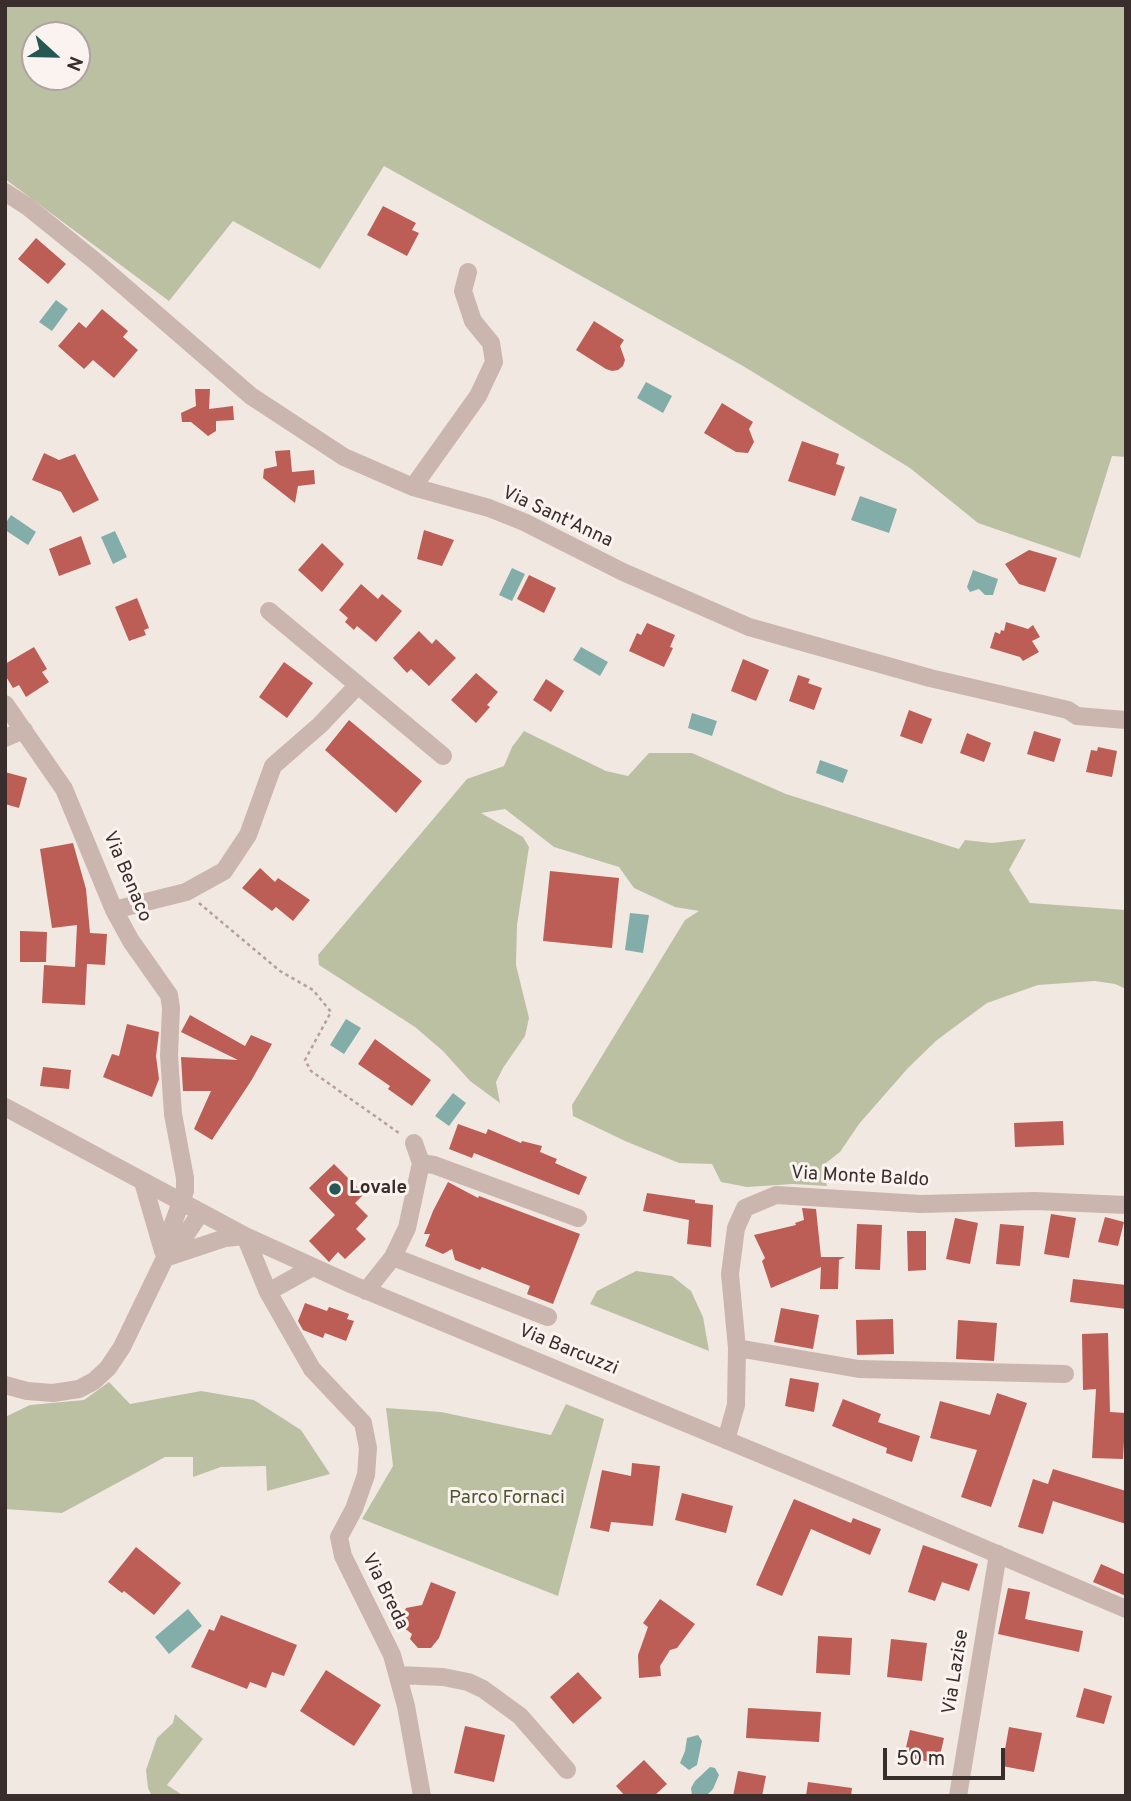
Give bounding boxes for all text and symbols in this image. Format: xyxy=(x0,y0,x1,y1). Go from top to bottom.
north arrow xyxy=(21,21,91,91)
text: N xyxy=(60,52,87,74)
street label: Via Sant'Anna xyxy=(498,482,616,554)
street label: Via Benaco xyxy=(97,828,155,926)
street label: Via Monte Baldo xyxy=(790,1163,930,1193)
place label: Lovale xyxy=(349,1178,407,1200)
marker: Lovale xyxy=(327,1181,343,1197)
street label: Via Barcuzzi xyxy=(515,1321,621,1381)
park label: Parco Fornaci xyxy=(449,1488,565,1510)
street label: Via Breda xyxy=(356,1550,412,1634)
street label: Via Lazise xyxy=(939,1628,975,1716)
scale bar xyxy=(886,1734,1009,1778)
text: 50 m xyxy=(896,1746,945,1773)

